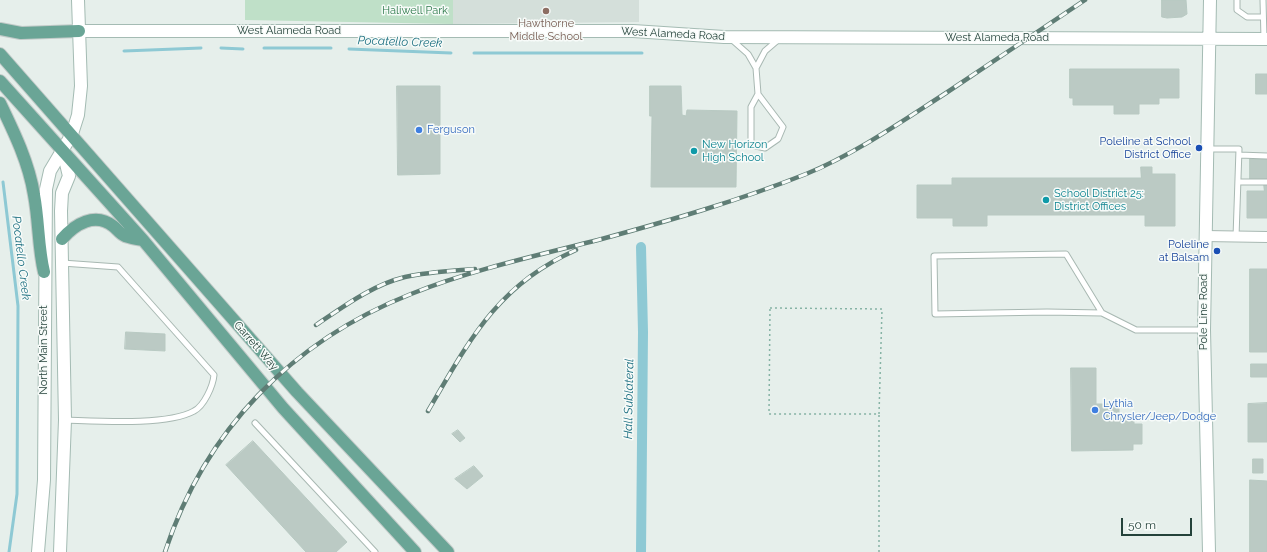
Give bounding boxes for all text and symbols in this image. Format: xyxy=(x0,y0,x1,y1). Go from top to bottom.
park label: Haliwell Park xyxy=(382,4,448,18)
marker: Hawthorne Middle School xyxy=(541,6,551,16)
place label: Hawthorne Middle School xyxy=(509,17,583,43)
street label: West Alameda Road xyxy=(237,24,341,38)
street label: West Alameda Road xyxy=(621,25,725,43)
street label: West Alameda Road xyxy=(945,31,1049,45)
water label: Pocatello Creek xyxy=(357,33,443,51)
place label: Ferguson xyxy=(427,123,475,137)
marker: Ferguson xyxy=(414,125,424,135)
place label: Poleline at School District Office xyxy=(1100,135,1191,161)
place label: New Horizon High School xyxy=(702,138,768,164)
marker: Poleline at School District Office xyxy=(1194,143,1204,153)
marker: New Horizon High School xyxy=(689,146,699,156)
place label: School District 25: District Offices xyxy=(1054,187,1144,213)
marker: School District 25: District Offices xyxy=(1041,195,1051,205)
water label: Pocatello Creek xyxy=(9,215,33,301)
place label: Poleline at Balsam xyxy=(1159,238,1209,264)
marker: Poleline at Balsam xyxy=(1212,246,1222,256)
street label: Pole Line Road xyxy=(1197,274,1211,350)
street label: North Main Street xyxy=(37,305,51,395)
street label: Garrett Way xyxy=(231,319,281,373)
water label: Hall Sublateral xyxy=(621,359,637,439)
place label: Lythia Chrysler/Jeep/Dodge xyxy=(1103,397,1216,423)
marker: Lythia Chrysler/Jeep/Dodge xyxy=(1090,405,1100,415)
scale bar xyxy=(1123,510,1194,536)
text: 50 m xyxy=(1128,518,1156,532)

